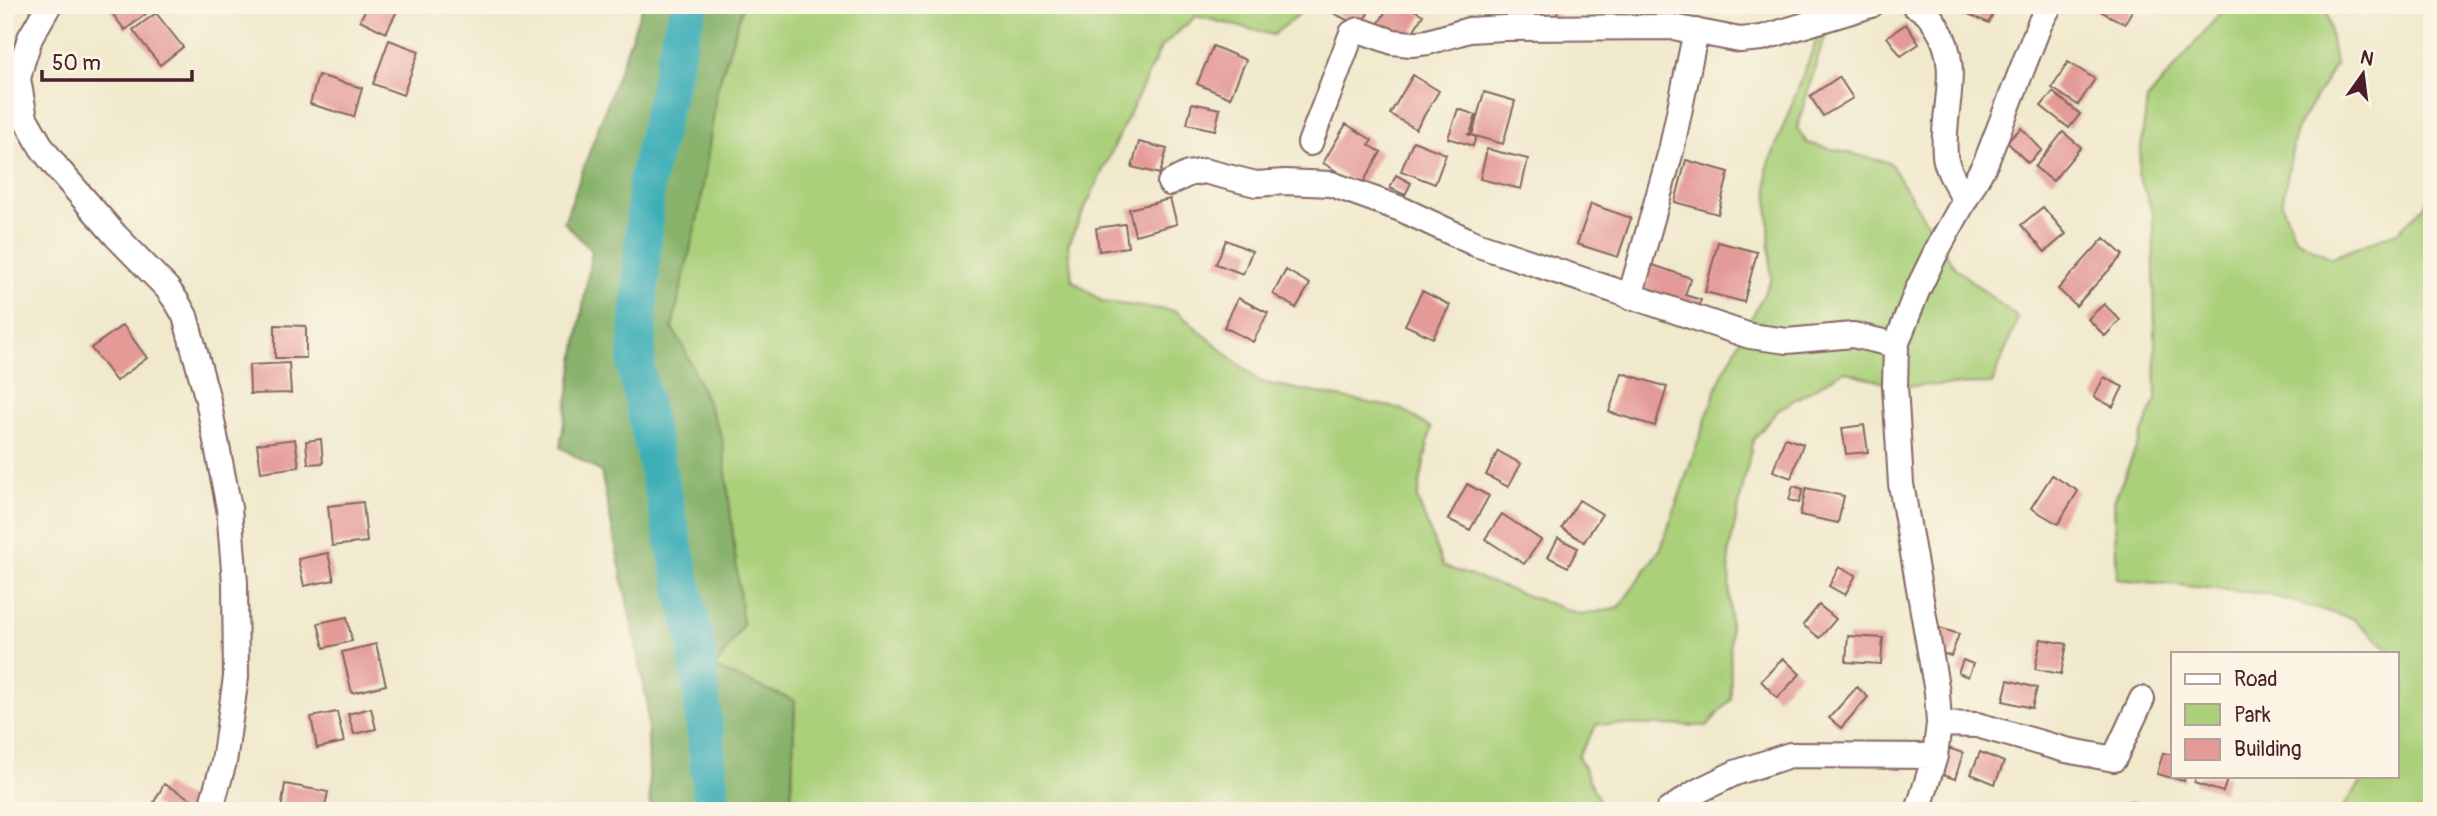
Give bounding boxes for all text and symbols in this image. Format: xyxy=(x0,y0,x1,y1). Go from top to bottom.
scale bar xyxy=(42,38,192,82)
north arrow xyxy=(2328,38,2398,108)
text: N xyxy=(2358,45,2376,72)
text: 50 m xyxy=(52,50,101,77)
legend xyxy=(2171,652,2398,778)
text: Road xyxy=(2234,666,2278,693)
text: Park xyxy=(2234,702,2271,729)
text: Building xyxy=(2234,736,2301,763)

